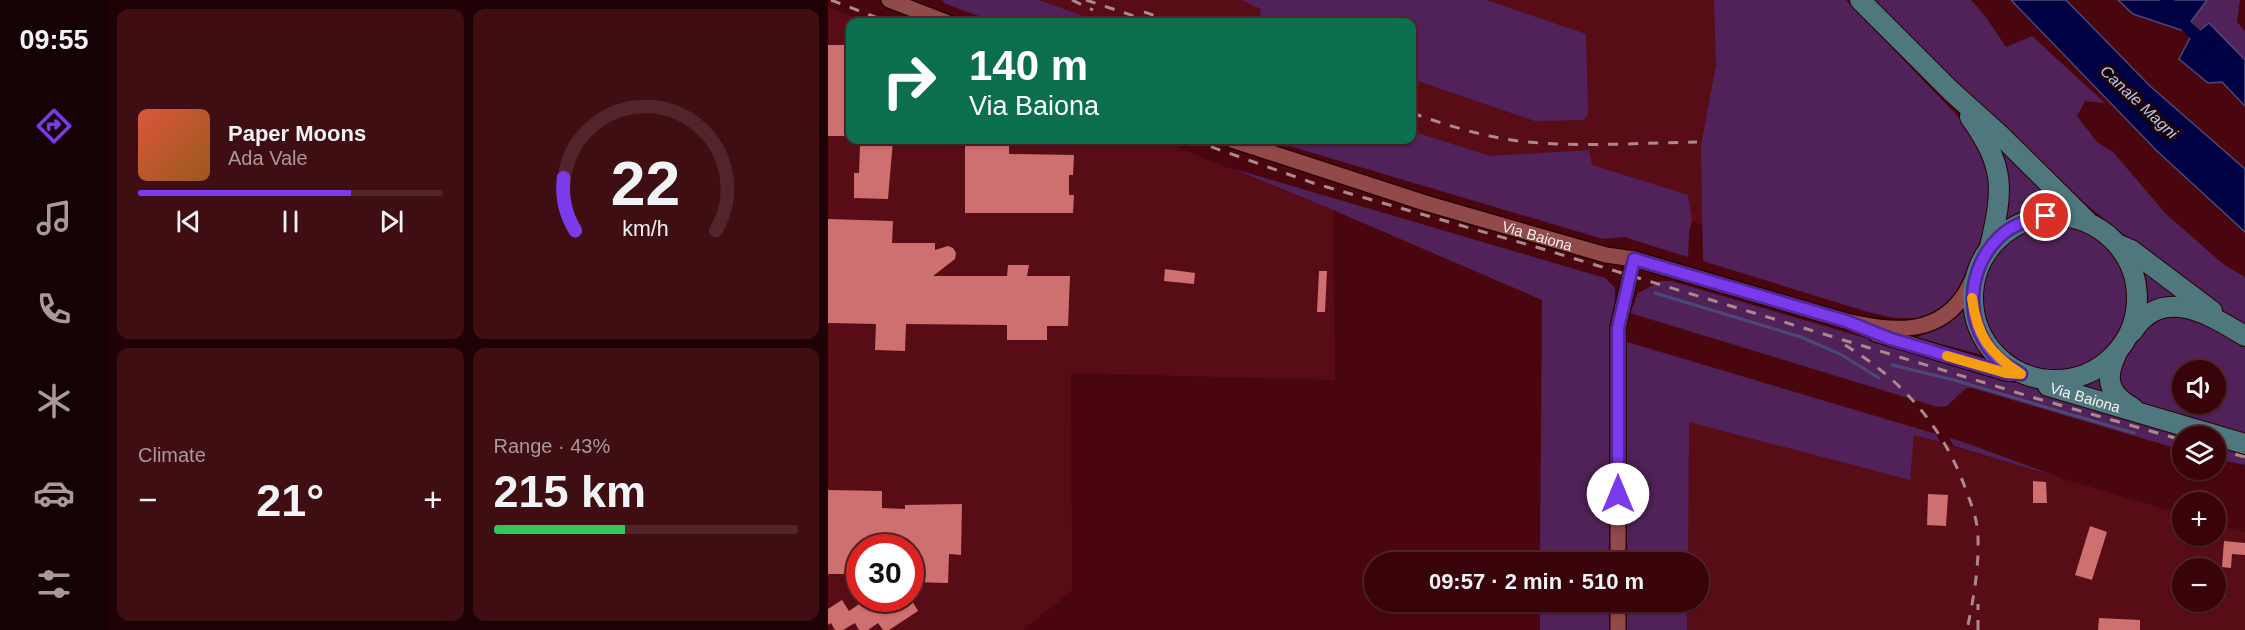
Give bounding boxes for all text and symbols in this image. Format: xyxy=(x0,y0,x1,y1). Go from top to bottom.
text: 09:55 xyxy=(19,25,89,55)
icon: right xyxy=(870,42,948,120)
text: 140 m xyxy=(969,42,1088,89)
water label: Canale Magni xyxy=(2097,62,2181,142)
text: Via Baiona xyxy=(969,91,1099,121)
icon: directions xyxy=(33,105,75,147)
text: Paper Moons xyxy=(228,121,366,146)
text: Ada Vale xyxy=(228,147,308,169)
text: 22 xyxy=(611,149,680,218)
pin xyxy=(2020,190,2071,241)
icon: music xyxy=(33,197,75,239)
icon: arrive xyxy=(2029,199,2062,232)
icon: previous xyxy=(172,205,205,238)
icon: pause xyxy=(274,205,307,238)
icon: next xyxy=(375,205,408,238)
text: km/h xyxy=(623,217,669,241)
street label: Via Baiona xyxy=(1500,217,1575,254)
icon: phone xyxy=(33,288,75,330)
map controls xyxy=(2172,360,2226,612)
button: sound xyxy=(2172,360,2226,414)
street label: Via Baiona xyxy=(2048,379,2123,416)
icon: climate xyxy=(33,380,75,422)
button: layers xyxy=(2172,426,2226,480)
text: Range · 43% xyxy=(494,435,610,457)
text: Climate xyxy=(138,444,206,466)
position arrow xyxy=(1586,462,1650,526)
text: 215 km xyxy=(494,466,646,517)
icon: car xyxy=(33,472,75,514)
text: 21° xyxy=(256,475,324,526)
text: − xyxy=(138,481,157,518)
text: + xyxy=(423,481,443,518)
button: + xyxy=(2172,492,2226,546)
speed limit sign: 30 xyxy=(846,534,924,612)
button: − xyxy=(2172,558,2226,612)
icon: filters xyxy=(33,563,75,605)
text: 09:57 · 2 min · 510 m xyxy=(1429,569,1644,594)

